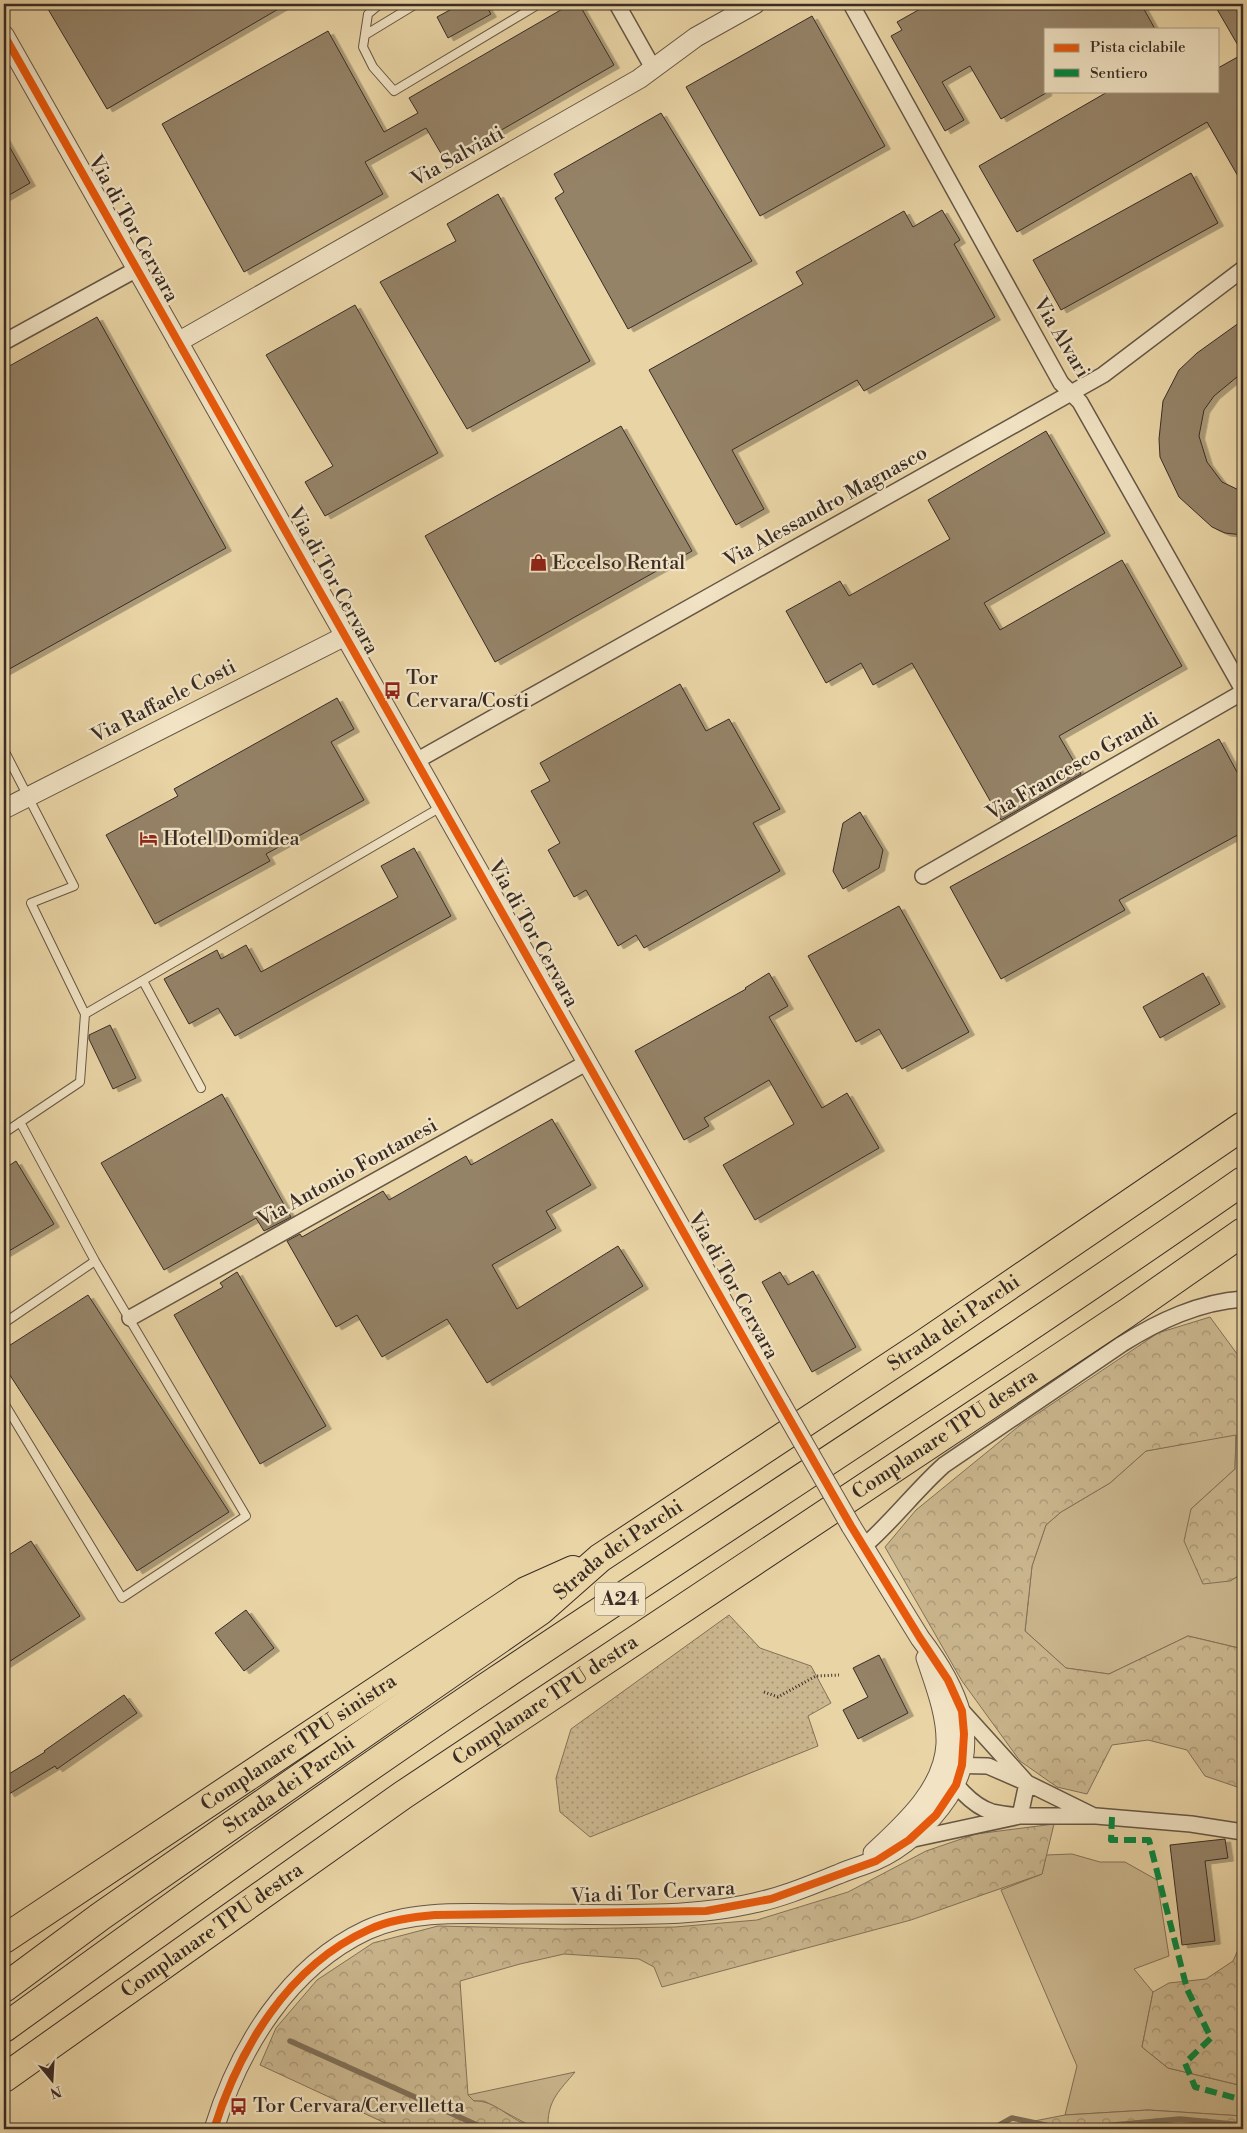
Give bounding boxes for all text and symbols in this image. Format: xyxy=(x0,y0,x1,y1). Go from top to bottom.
legend xyxy=(1044,28,1220,92)
text: Pista ciclabile xyxy=(1090,38,1186,57)
text: Sentiero xyxy=(1090,64,1148,83)
street label: Via Salviati xyxy=(406,121,509,193)
street label: Via di Tor Cervara xyxy=(82,150,184,308)
street label: Via Alvari xyxy=(1027,292,1095,383)
street label: Via Alessandro Magnasco xyxy=(719,441,932,574)
street label: Via di Tor Cervara xyxy=(282,502,384,660)
place label: Eccelso Rental xyxy=(552,551,685,576)
shop icon: Eccelso Rental xyxy=(528,553,548,573)
street label: Via Raffaele Costi xyxy=(86,655,241,750)
place label: Tor Cervara/Costi xyxy=(406,666,530,714)
bus stop icon: Tor Cervara/Costi xyxy=(382,680,402,700)
street label: Via Francesco Grandi xyxy=(981,707,1164,827)
place label: Hotel Domidea xyxy=(163,827,301,852)
hotel icon: Hotel Domidea xyxy=(139,829,159,849)
street label: Via di Tor Cervara xyxy=(482,855,584,1013)
street label: Via Antonio Fontanesi xyxy=(253,1113,442,1233)
street label: Via di Tor Cervara xyxy=(682,1207,784,1365)
street label: Strada dei Parchi xyxy=(883,1269,1025,1377)
street label: Complanare TPU destra xyxy=(847,1363,1043,1505)
street label: Strada dei Parchi xyxy=(548,1494,688,1606)
road number: A24 xyxy=(595,1582,645,1616)
street label: Complanare TPU destra xyxy=(448,1629,643,1771)
street label: Complanare TPU sinistra xyxy=(196,1668,402,1817)
street label: Strada dei Parchi xyxy=(219,1731,360,1840)
street label: Complanare TPU destra xyxy=(116,1857,309,2004)
street label: Via di Tor Cervara xyxy=(569,1876,737,1910)
north arrow xyxy=(28,2056,78,2106)
text: N xyxy=(48,2081,64,2102)
place label: Tor Cervara/Cervelletta xyxy=(253,2094,465,2119)
bus stop icon: Tor Cervara/Cervelletta xyxy=(229,2096,249,2116)

